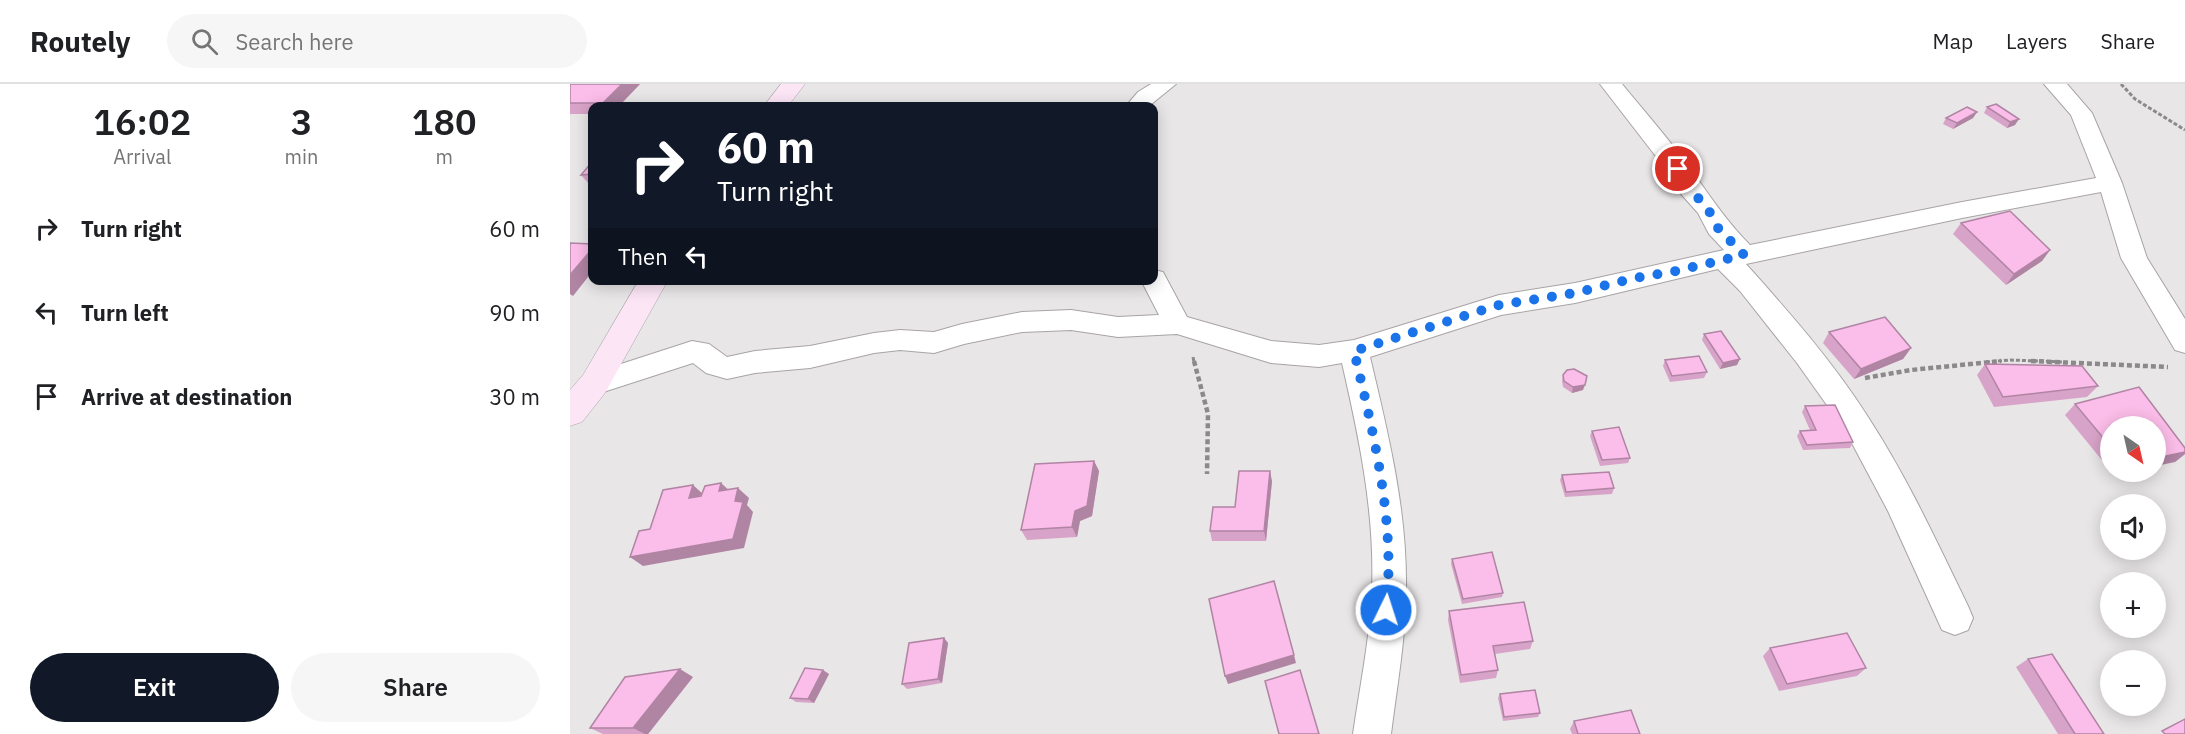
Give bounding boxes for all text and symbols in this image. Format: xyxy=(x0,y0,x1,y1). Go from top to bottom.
search box xyxy=(167,14,587,68)
text: Routely xyxy=(30,23,131,60)
icon: search xyxy=(188,25,221,58)
text: Search here xyxy=(236,27,354,56)
text: Map xyxy=(1933,27,1973,55)
text: Layers xyxy=(2006,27,2068,55)
text: Share xyxy=(2101,27,2155,55)
text: 16:02 xyxy=(93,98,191,145)
text: 3 xyxy=(291,98,312,145)
text: 180 xyxy=(412,98,477,145)
text: 60 m xyxy=(717,120,815,175)
icon: right xyxy=(618,126,696,204)
text: Arrival xyxy=(113,143,171,170)
text: min xyxy=(285,143,318,170)
text: m xyxy=(435,143,453,170)
pin xyxy=(1652,143,1703,194)
icon: arrive xyxy=(1661,152,1694,185)
text: Turn right xyxy=(717,173,834,208)
icon: right xyxy=(30,212,63,245)
text: Turn right xyxy=(81,214,182,243)
text: 60 m xyxy=(489,214,540,243)
icon: left xyxy=(680,240,713,273)
text: Then xyxy=(618,242,668,271)
icon: left xyxy=(30,296,63,329)
text: Turn left xyxy=(81,298,169,327)
text: 90 m xyxy=(489,298,540,327)
icon: arrive xyxy=(30,380,63,413)
text: Arrive at destination xyxy=(81,382,292,411)
text: 30 m xyxy=(489,382,540,411)
north arrow xyxy=(2100,416,2166,482)
map controls xyxy=(2100,416,2166,716)
button: sound xyxy=(2100,494,2166,560)
button: + xyxy=(2100,572,2166,638)
position arrow xyxy=(1354,578,1418,642)
button: − xyxy=(2100,650,2166,716)
button: Exit xyxy=(30,653,279,722)
button: Share xyxy=(291,653,540,722)

